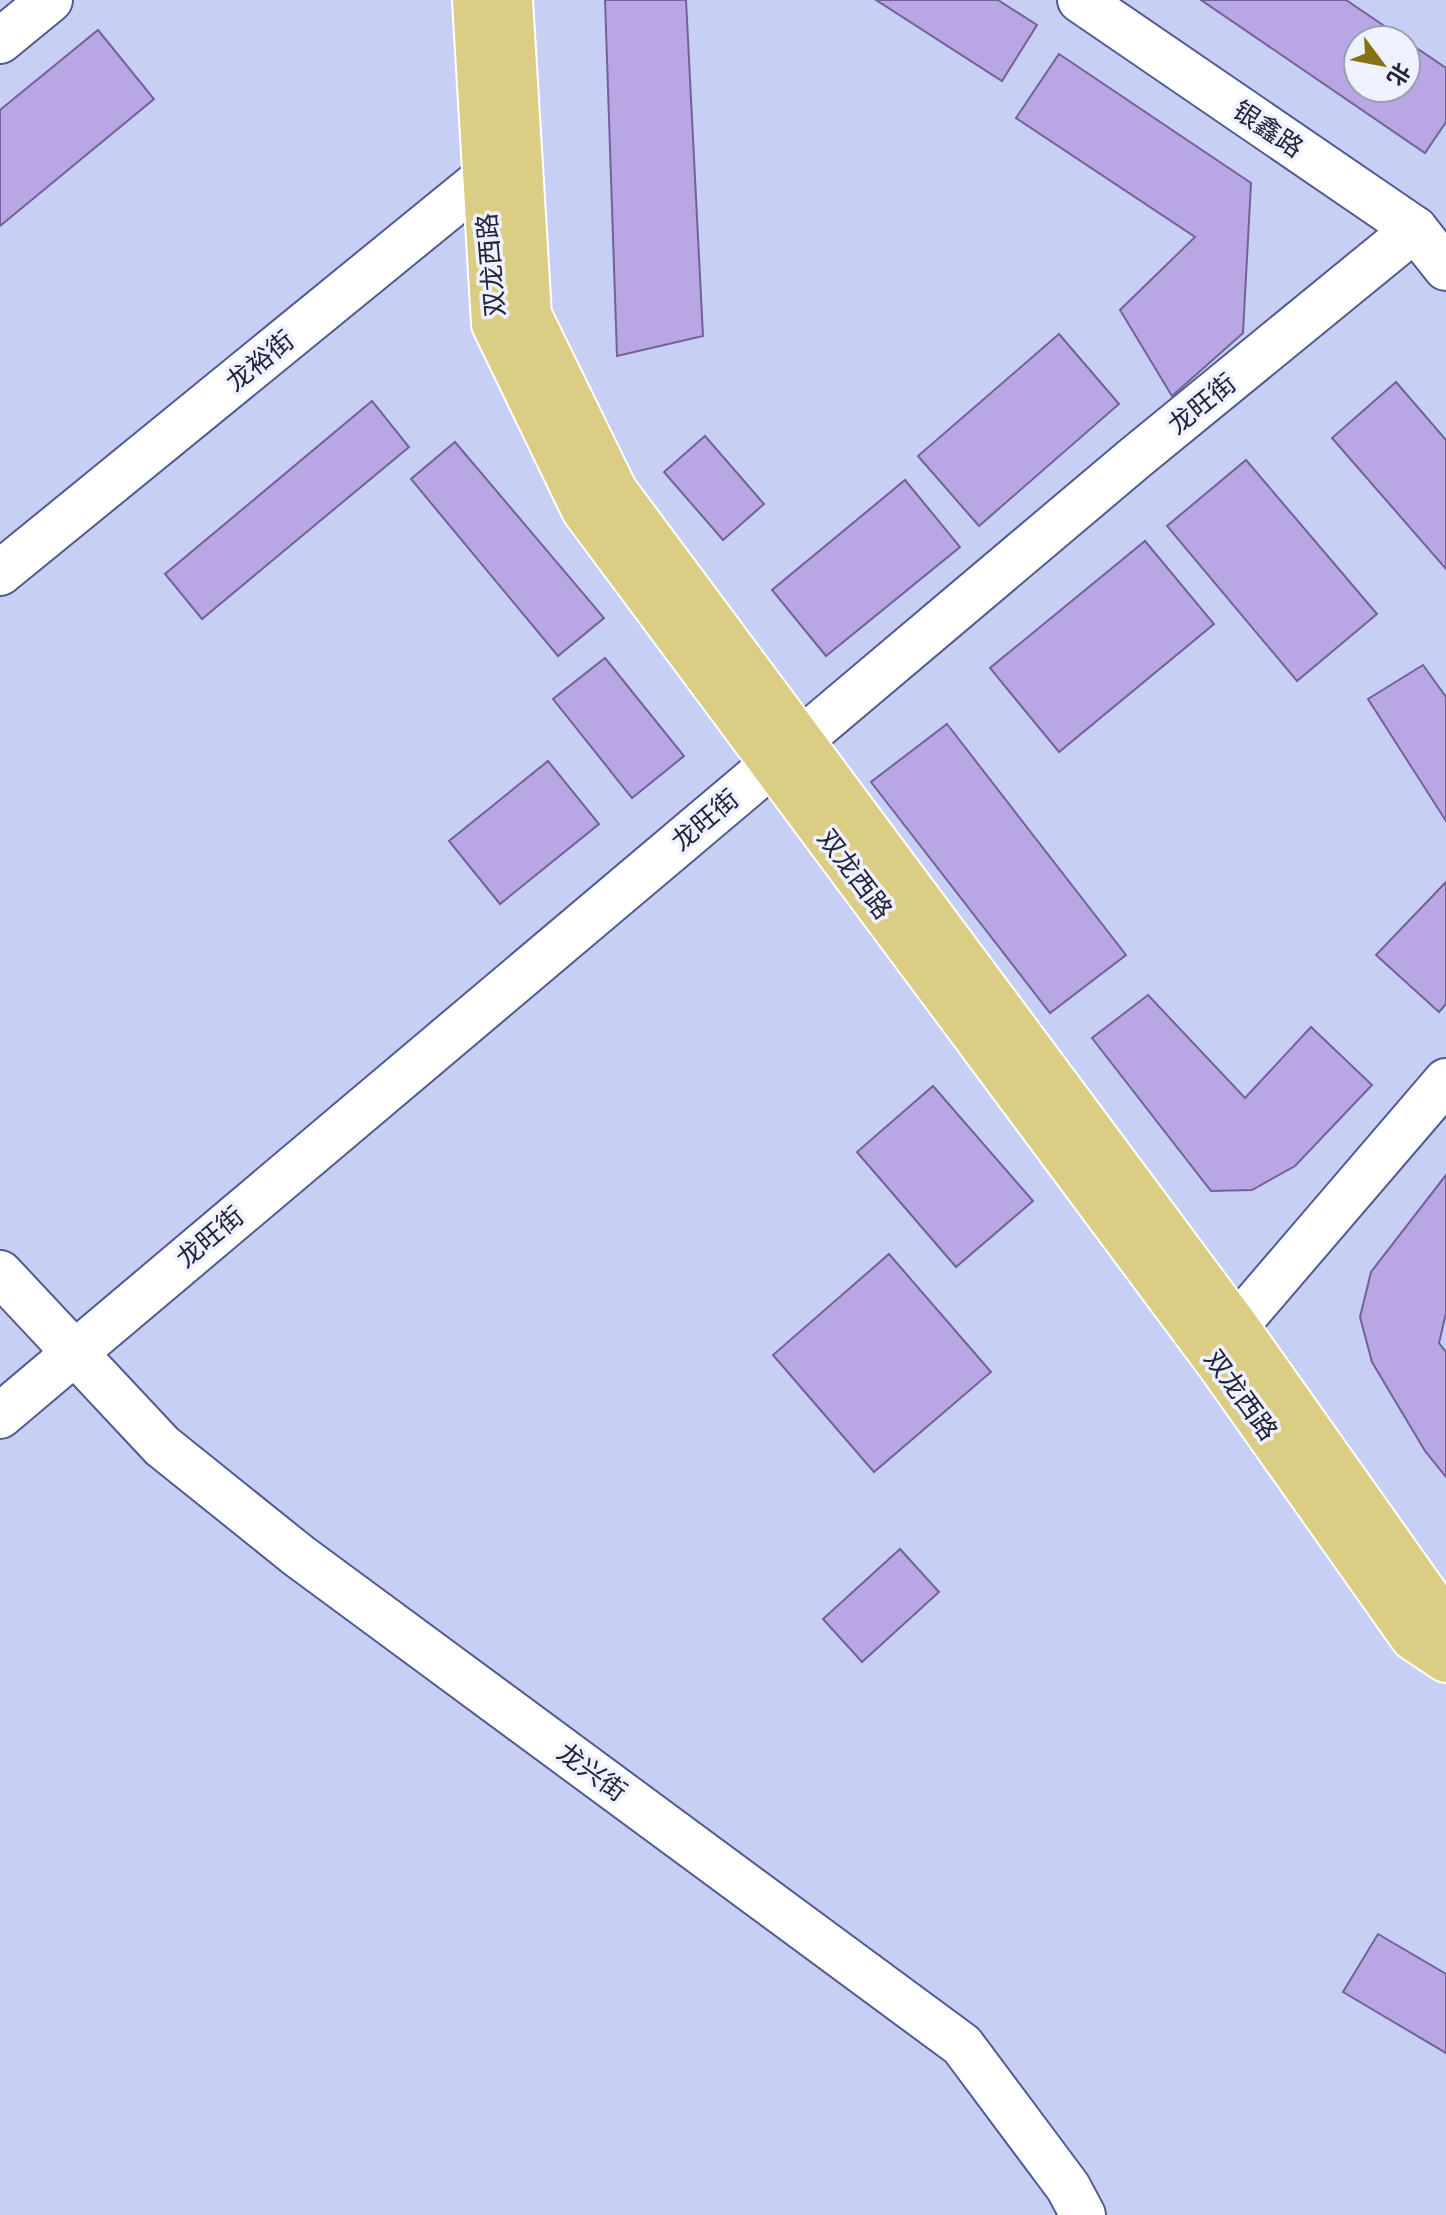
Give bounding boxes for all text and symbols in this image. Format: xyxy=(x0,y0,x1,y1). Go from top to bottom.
north arrow xyxy=(1342,24,1422,104)
text: 北 xyxy=(1383,59,1417,91)
street label: 银鑫路 xyxy=(1228,93,1310,162)
street label: 双龙西路 xyxy=(470,212,509,318)
street label: 龙裕街 xyxy=(219,323,299,396)
street label: 龙旺街 xyxy=(1161,366,1241,439)
street label: 龙旺街 xyxy=(664,782,744,856)
street label: 双龙西路 xyxy=(813,822,900,924)
street label: 龙旺街 xyxy=(169,1199,249,1273)
street label: 双龙西路 xyxy=(1199,1343,1285,1445)
street label: 龙兴街 xyxy=(552,1735,634,1806)

